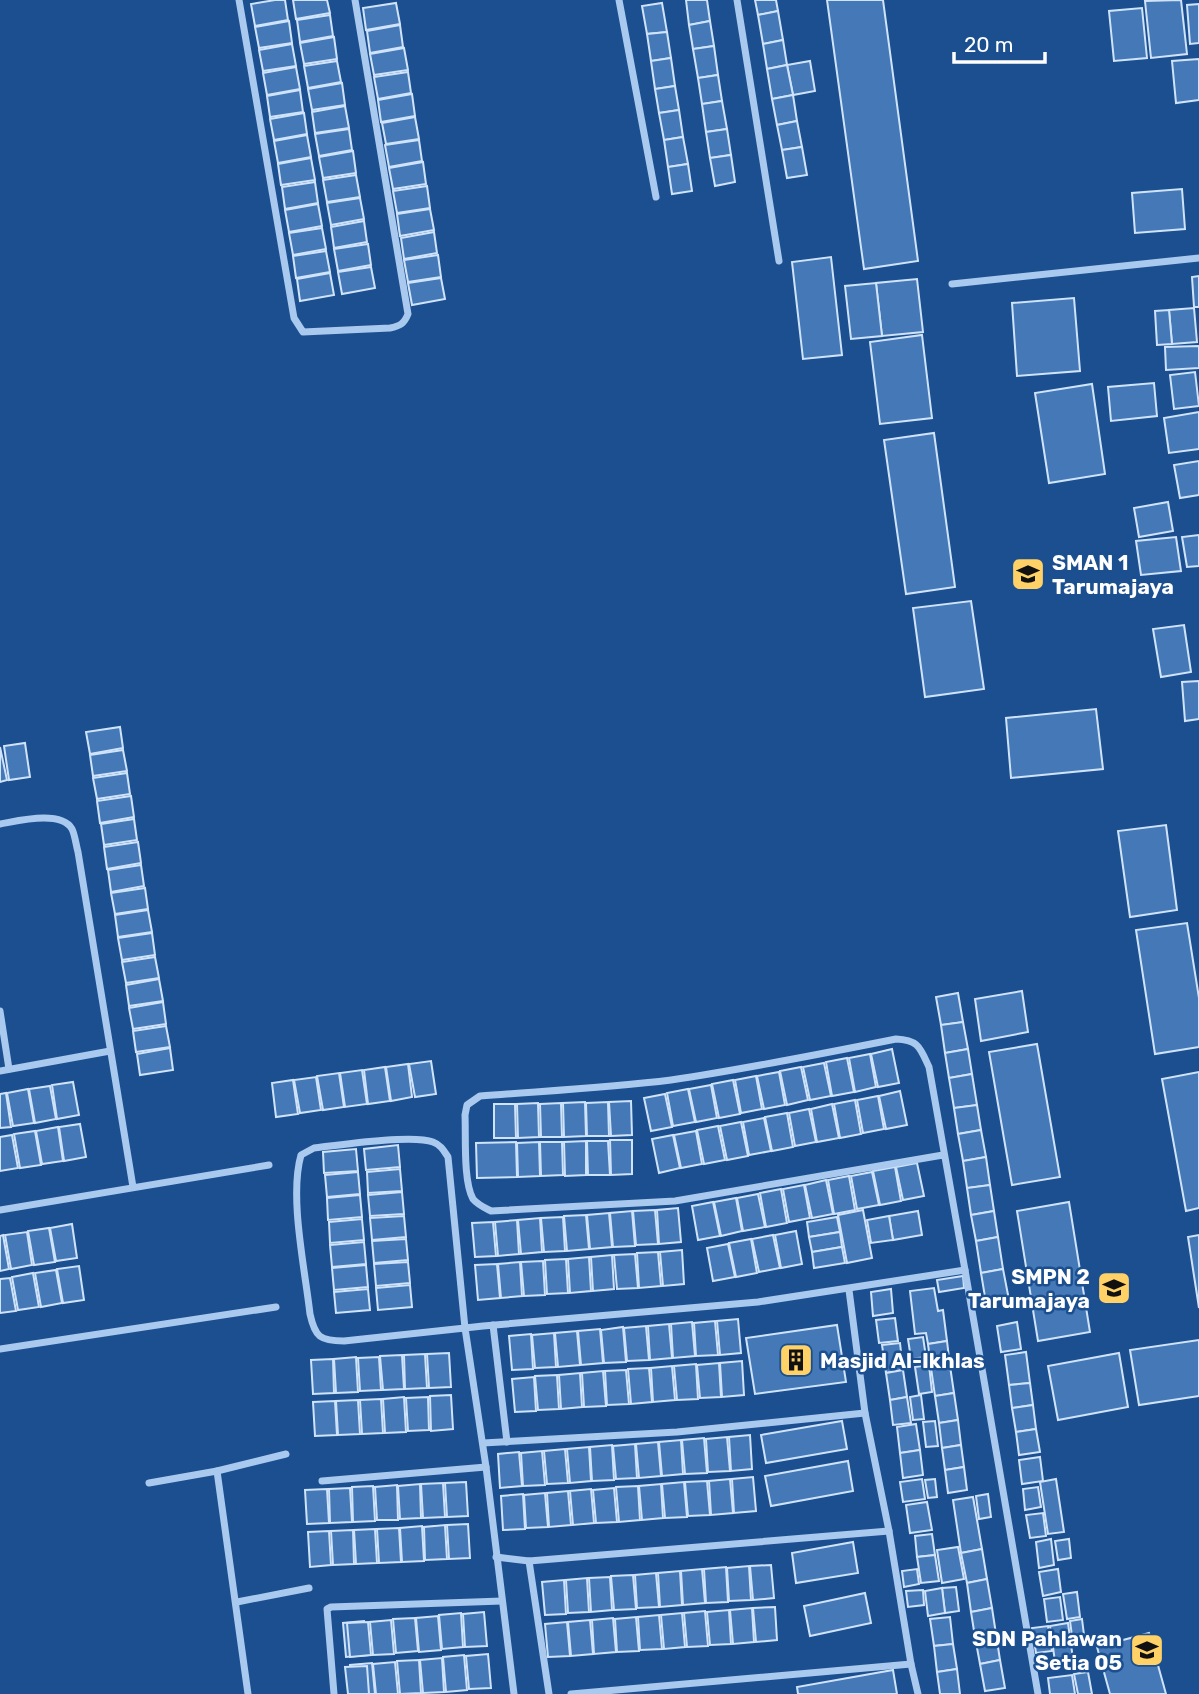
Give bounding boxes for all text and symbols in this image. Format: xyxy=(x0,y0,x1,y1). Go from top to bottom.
scale bar xyxy=(954,21,1045,65)
text: 20 m xyxy=(964,32,1013,57)
place label: SMAN 1 Tarumajaya xyxy=(1052,550,1174,599)
school or university icon: SMAN 1 Tarumajaya xyxy=(1009,555,1047,593)
place label: SMPN 2 Tarumajaya xyxy=(968,1264,1090,1313)
school or university icon: SMPN 2 Tarumajaya xyxy=(1095,1269,1133,1307)
building icon: Masjid Al-Ikhlas xyxy=(777,1341,815,1379)
place label: Masjid Al-Ikhlas xyxy=(820,1348,985,1373)
place label: SDN Pahlawan Setia 05 xyxy=(972,1626,1122,1675)
school or university icon: SDN Pahlawan Setia 05 xyxy=(1128,1631,1166,1669)

